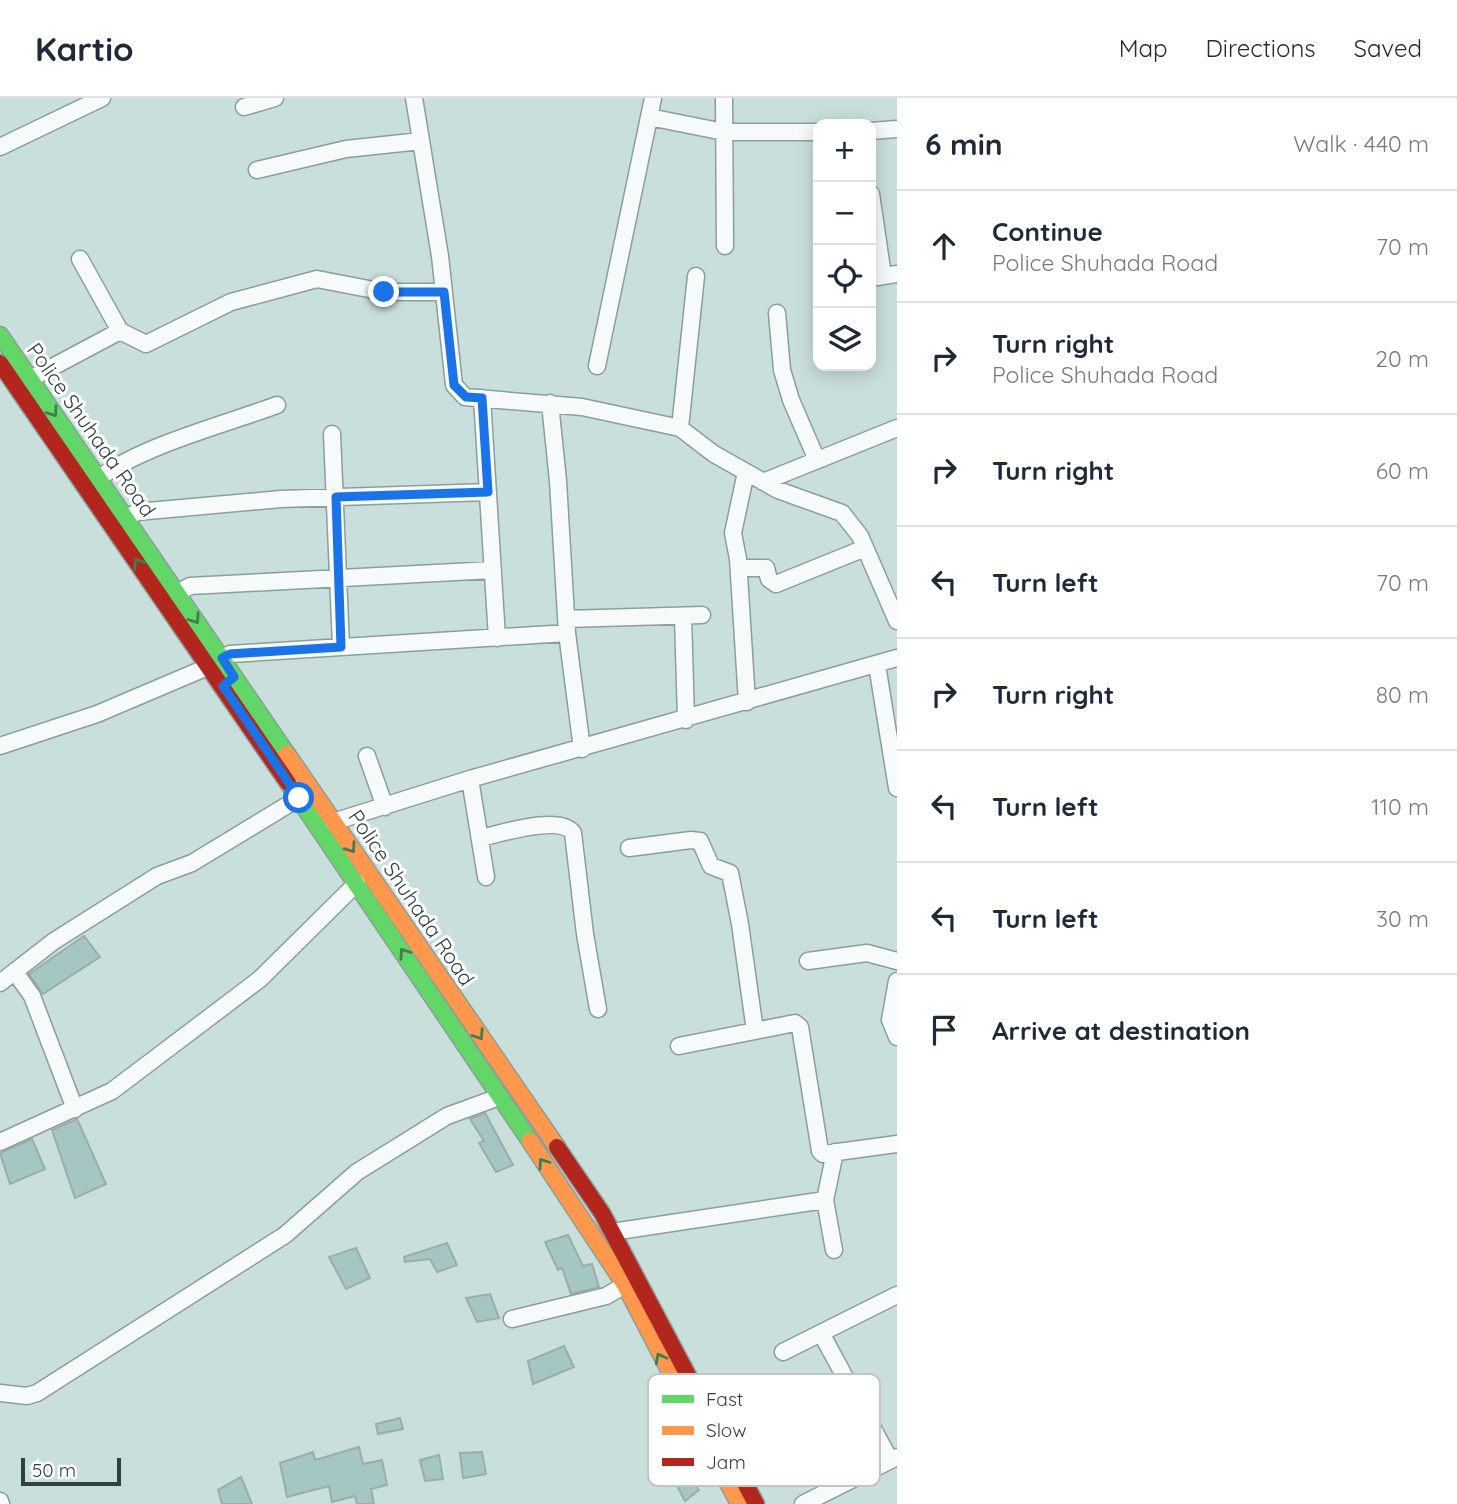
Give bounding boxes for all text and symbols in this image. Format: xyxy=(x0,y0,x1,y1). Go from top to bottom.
text: Kartio xyxy=(35,28,134,69)
text: Map xyxy=(1119,33,1168,63)
text: Directions xyxy=(1206,33,1316,63)
text: Saved xyxy=(1354,33,1422,63)
map controls xyxy=(813,119,876,371)
button: + xyxy=(813,119,876,182)
text: 6 min xyxy=(925,125,1003,163)
text: Walk · 440 m xyxy=(1293,129,1429,158)
button: − xyxy=(813,182,876,245)
text: Continue xyxy=(992,215,1103,248)
icon: ahead xyxy=(925,227,963,265)
text: 70 m xyxy=(1376,232,1429,261)
button: locate xyxy=(813,245,876,308)
text: Police Shuhada Road xyxy=(992,248,1218,277)
route end xyxy=(368,276,399,307)
button: layers xyxy=(813,308,876,371)
text: Turn right xyxy=(992,327,1114,360)
street label: Police Shuhada Road xyxy=(22,337,162,521)
icon: right xyxy=(925,339,963,377)
text: 20 m xyxy=(1375,344,1429,373)
text: Police Shuhada Road xyxy=(992,360,1218,389)
one-way arrow xyxy=(44,404,57,417)
icon: right xyxy=(925,451,963,489)
text: Turn right xyxy=(992,454,1114,487)
text: 60 m xyxy=(1376,456,1429,485)
one-way arrow xyxy=(134,557,147,570)
icon: left xyxy=(925,563,963,601)
text: Turn left xyxy=(992,566,1099,599)
text: 70 m xyxy=(1376,568,1429,597)
one-way arrow xyxy=(187,611,200,624)
icon: right xyxy=(925,675,963,713)
text: Turn right xyxy=(992,678,1114,711)
text: 80 m xyxy=(1376,680,1429,709)
route start xyxy=(283,782,314,813)
icon: left xyxy=(925,787,963,825)
text: Turn left xyxy=(992,790,1099,823)
text: 110 m xyxy=(1371,792,1429,821)
street label: Police Shuhada Road xyxy=(343,805,480,990)
one-way arrow xyxy=(343,840,355,853)
icon: left xyxy=(925,899,963,937)
text: Turn left xyxy=(992,902,1099,935)
text: 30 m xyxy=(1376,904,1429,933)
one-way arrow xyxy=(400,948,412,961)
icon: arrive xyxy=(925,1011,963,1049)
text: Arrive at destination xyxy=(992,1014,1250,1047)
one-way arrow xyxy=(471,1028,484,1041)
one-way arrow xyxy=(539,1158,552,1171)
one-way arrow xyxy=(655,1353,669,1365)
legend xyxy=(648,1374,880,1486)
text: Fast xyxy=(706,1387,743,1411)
text: Slow xyxy=(706,1418,747,1442)
text: Jam xyxy=(706,1450,746,1474)
scale bar xyxy=(21,1455,121,1487)
text: 50 m xyxy=(32,1458,76,1482)

